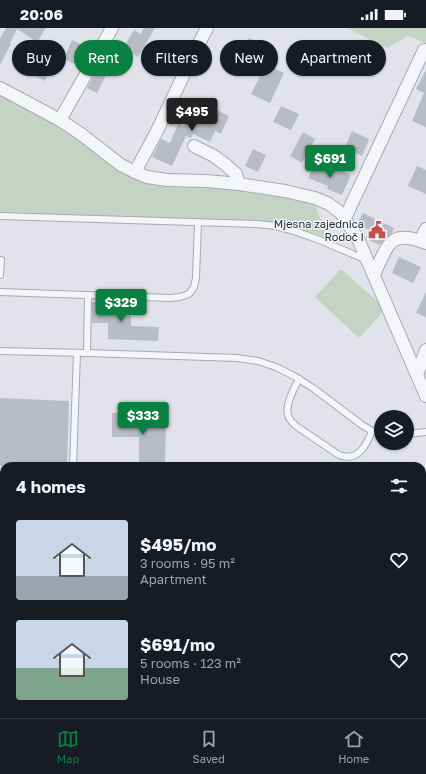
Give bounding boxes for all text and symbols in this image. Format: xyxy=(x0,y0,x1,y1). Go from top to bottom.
text: 20:06 xyxy=(20,5,63,23)
chip: Buy xyxy=(12,40,66,76)
chip: Rent xyxy=(74,40,133,76)
chip: Filters xyxy=(141,40,212,76)
chip: New xyxy=(220,40,278,76)
chip: Apartment xyxy=(286,40,386,76)
pin: $495 xyxy=(168,98,216,132)
text: $495 xyxy=(175,103,209,119)
pin: $691 xyxy=(306,145,354,179)
text: $691 xyxy=(314,150,346,166)
place label: Mjesna zajednica Rodoč I xyxy=(274,217,364,243)
public building icon: Mjesna zajednica Rodoč I xyxy=(367,220,387,240)
pin: $329 xyxy=(97,289,145,323)
text: $329 xyxy=(105,294,137,310)
pin: $333 xyxy=(119,402,167,436)
text: $333 xyxy=(127,407,159,423)
map controls xyxy=(374,410,414,450)
button: layers xyxy=(374,410,414,450)
icon: filters xyxy=(388,475,410,497)
text: 4 homes xyxy=(16,476,86,497)
text: $495/mo xyxy=(140,534,216,555)
icon: home xyxy=(48,536,96,584)
icon: heart xyxy=(388,549,410,571)
text: 3 rooms · 95 m² xyxy=(140,555,235,571)
text: Apartment xyxy=(140,571,207,587)
text: $691/mo xyxy=(140,634,215,655)
icon: home xyxy=(48,636,96,684)
icon: heart xyxy=(388,649,410,671)
text: 5 rooms · 123 m² xyxy=(140,655,241,671)
text: House xyxy=(140,671,180,687)
tab: Map xyxy=(57,728,79,765)
tab: Saved xyxy=(193,728,225,765)
tab: Home xyxy=(338,728,369,765)

